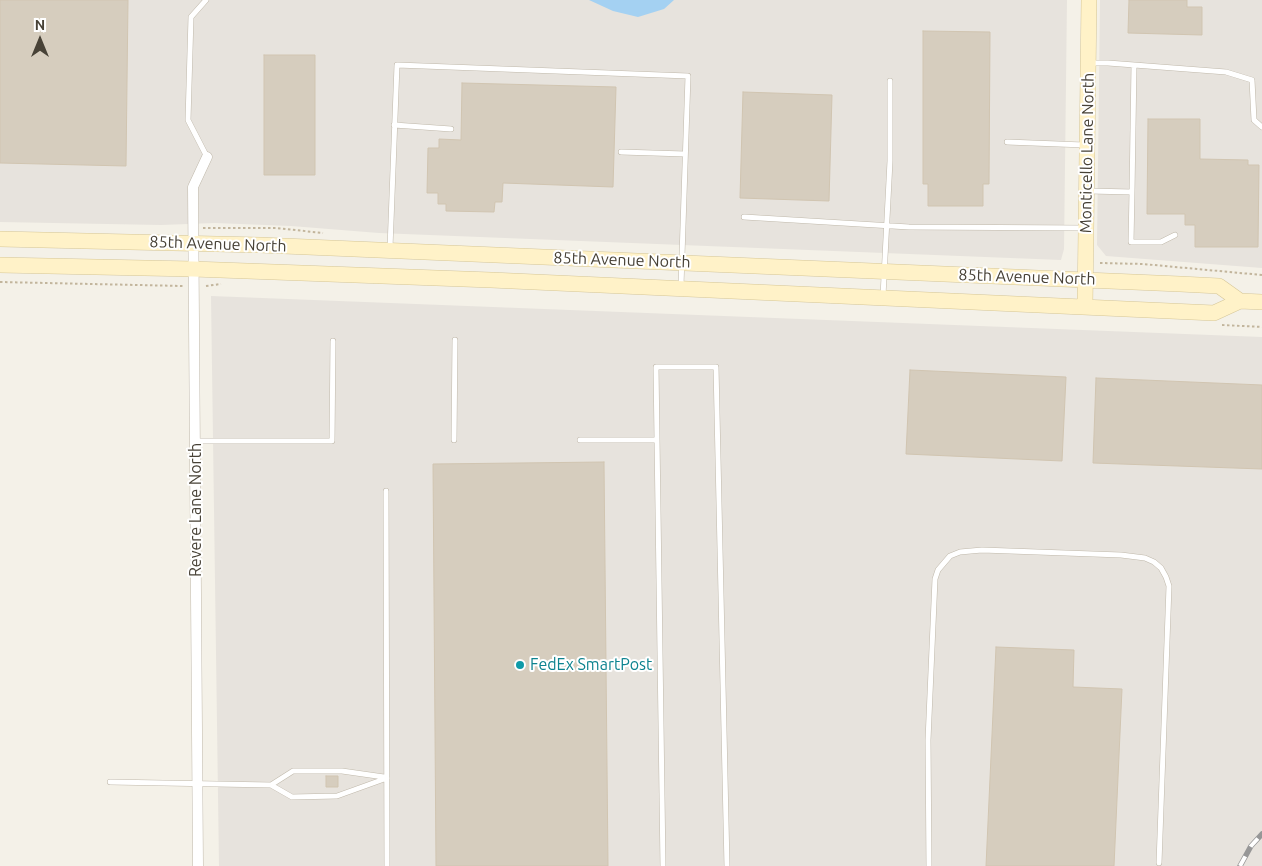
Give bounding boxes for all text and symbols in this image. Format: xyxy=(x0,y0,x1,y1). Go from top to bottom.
north arrow xyxy=(15,15,65,65)
text: N xyxy=(35,17,45,33)
street label: Monticello Lane North xyxy=(1076,73,1098,233)
street label: 85th Avenue North xyxy=(149,232,287,256)
street label: 85th Avenue North xyxy=(553,248,691,272)
street label: 85th Avenue North xyxy=(958,265,1096,289)
street label: Revere Lane North xyxy=(186,443,206,577)
place label: FedEx SmartPost xyxy=(530,655,652,675)
marker: FedEx SmartPost xyxy=(514,659,526,671)

